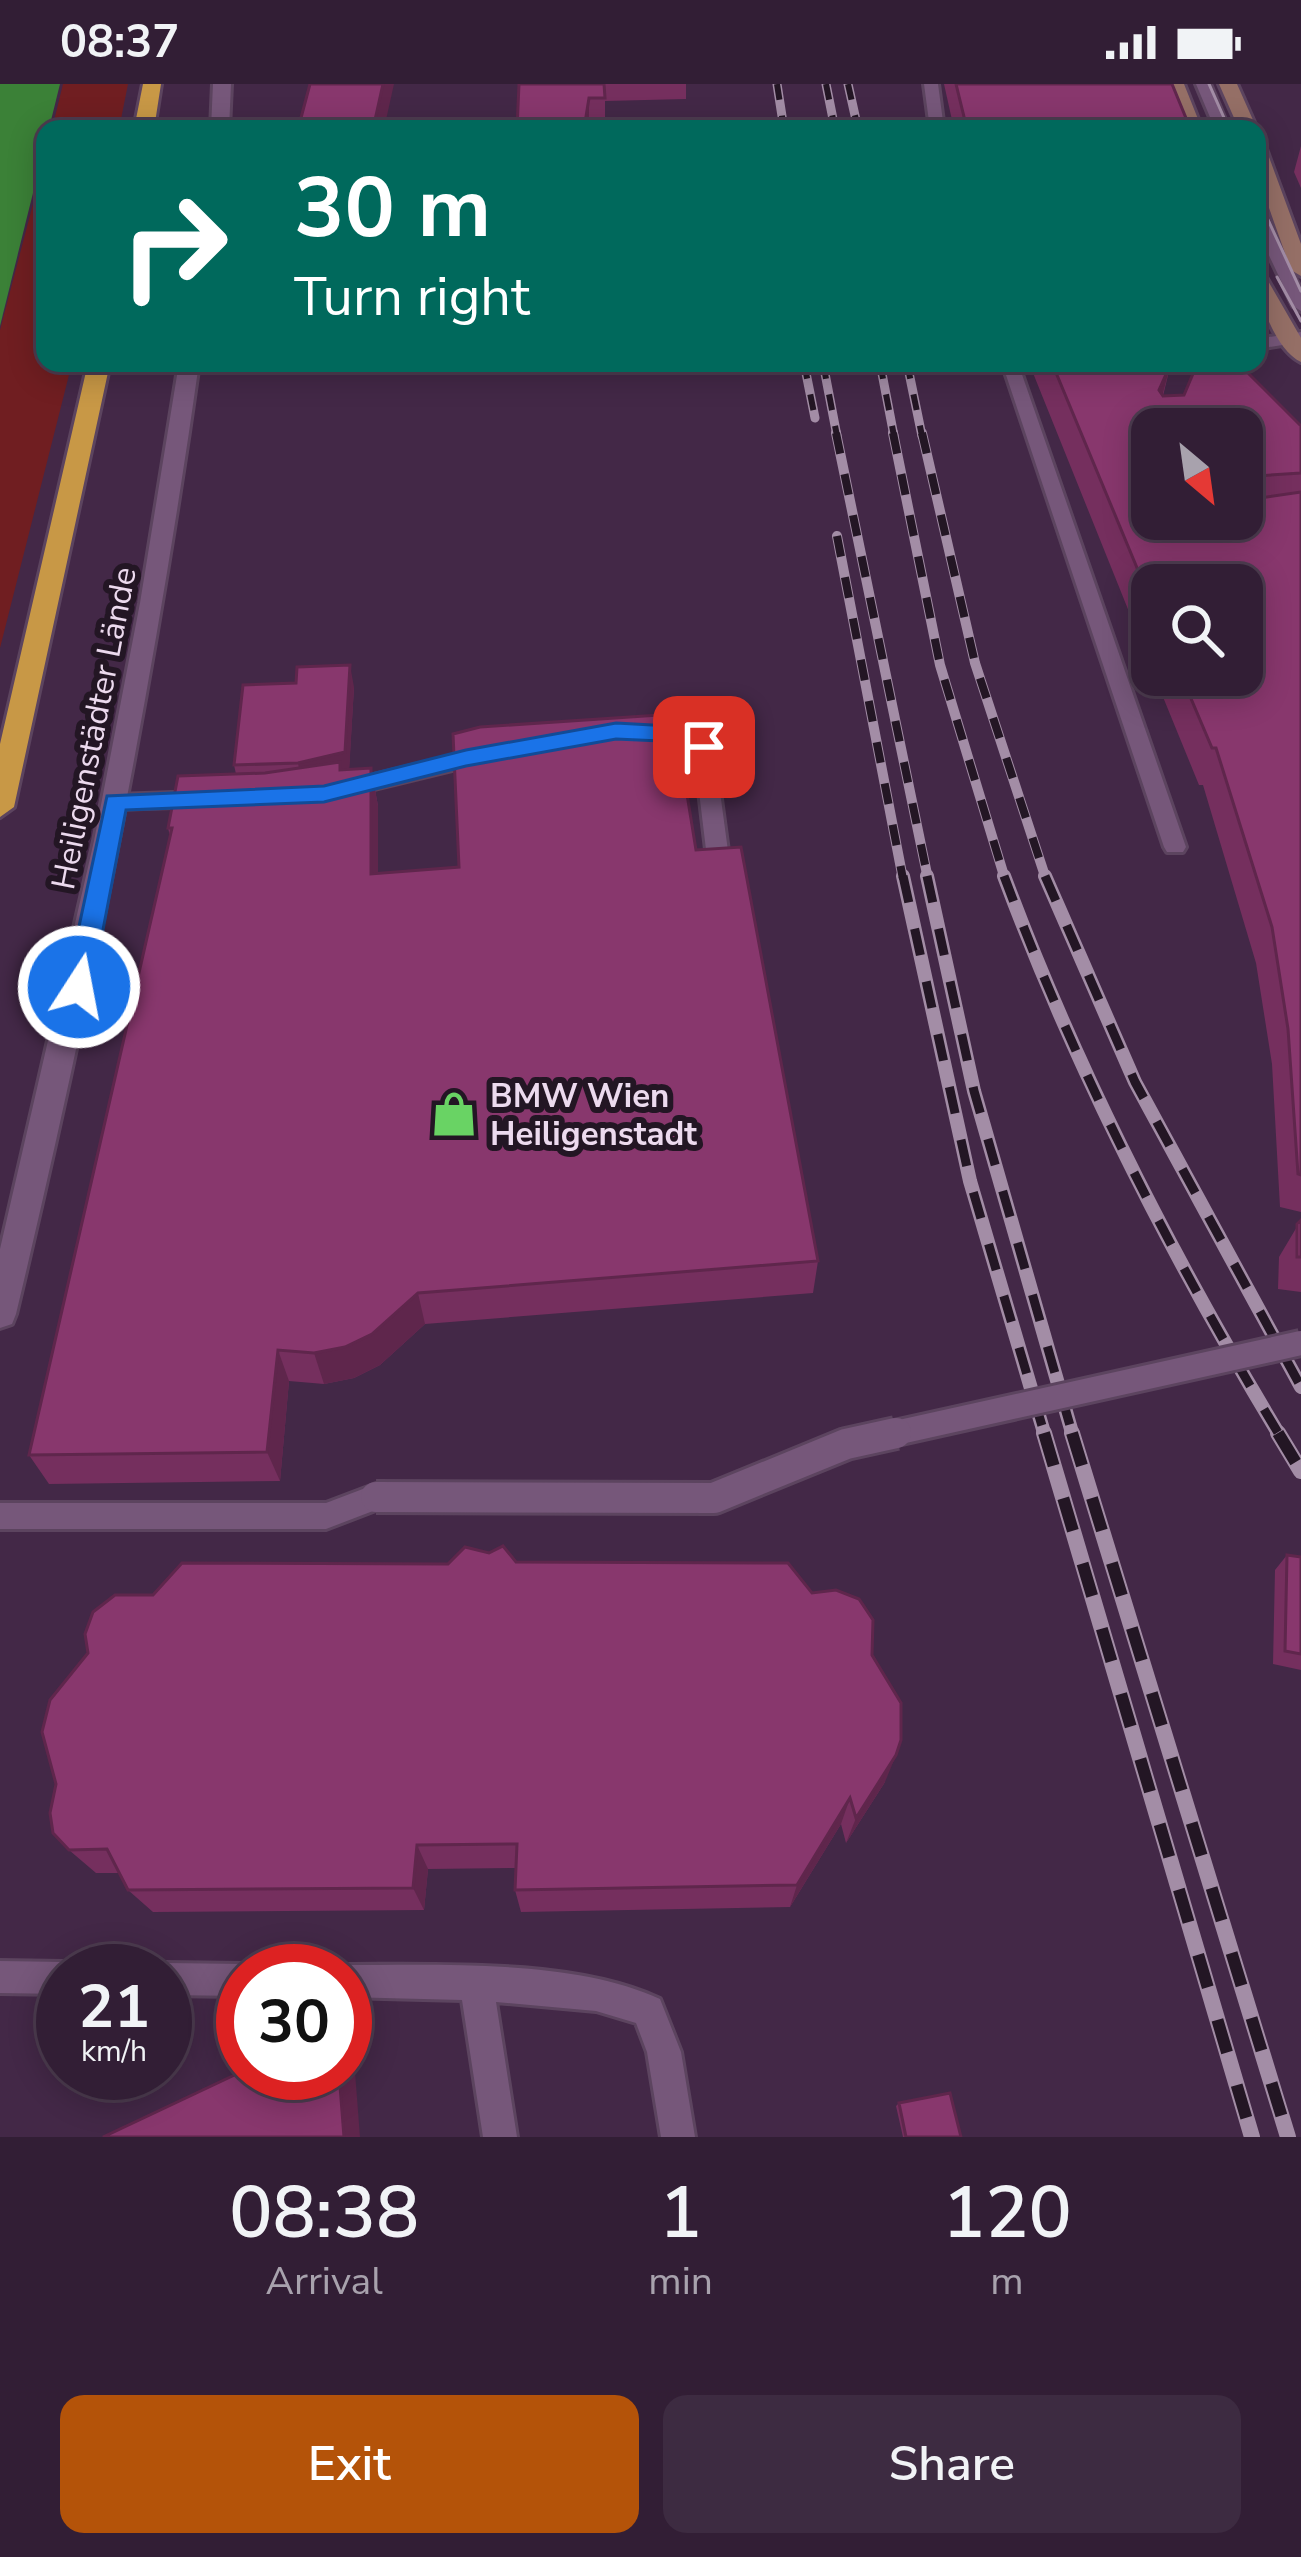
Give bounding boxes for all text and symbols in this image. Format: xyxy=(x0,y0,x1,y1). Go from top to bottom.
text: 08:37 xyxy=(60,12,179,73)
text: 30 m xyxy=(294,151,491,266)
icon: right xyxy=(96,168,252,324)
text: Turn right xyxy=(294,260,530,334)
north arrow xyxy=(1131,408,1263,540)
map controls xyxy=(1131,408,1263,696)
street label: Heiligenstädter Lände xyxy=(41,563,148,893)
button: search xyxy=(1131,564,1263,696)
pin xyxy=(653,696,755,798)
icon: arrive xyxy=(671,714,737,780)
position arrow xyxy=(16,924,142,1050)
place label: BMW Wien Heiligenstadt xyxy=(490,1074,697,1157)
shop icon: BMW Wien Heiligenstadt xyxy=(429,1089,479,1139)
speed limit sign: 30 xyxy=(216,1944,372,2100)
text: 21 xyxy=(78,1966,150,2048)
text: km/h xyxy=(81,2031,147,2072)
text: 08:38 xyxy=(229,2164,419,2262)
text: 1 xyxy=(659,2164,702,2262)
text: 120 xyxy=(942,2164,1072,2262)
text: Arrival xyxy=(266,2255,383,2308)
text: min xyxy=(648,2255,713,2308)
text: m xyxy=(990,2255,1024,2308)
button: Exit xyxy=(60,2395,639,2533)
button: Share xyxy=(663,2395,1241,2533)

